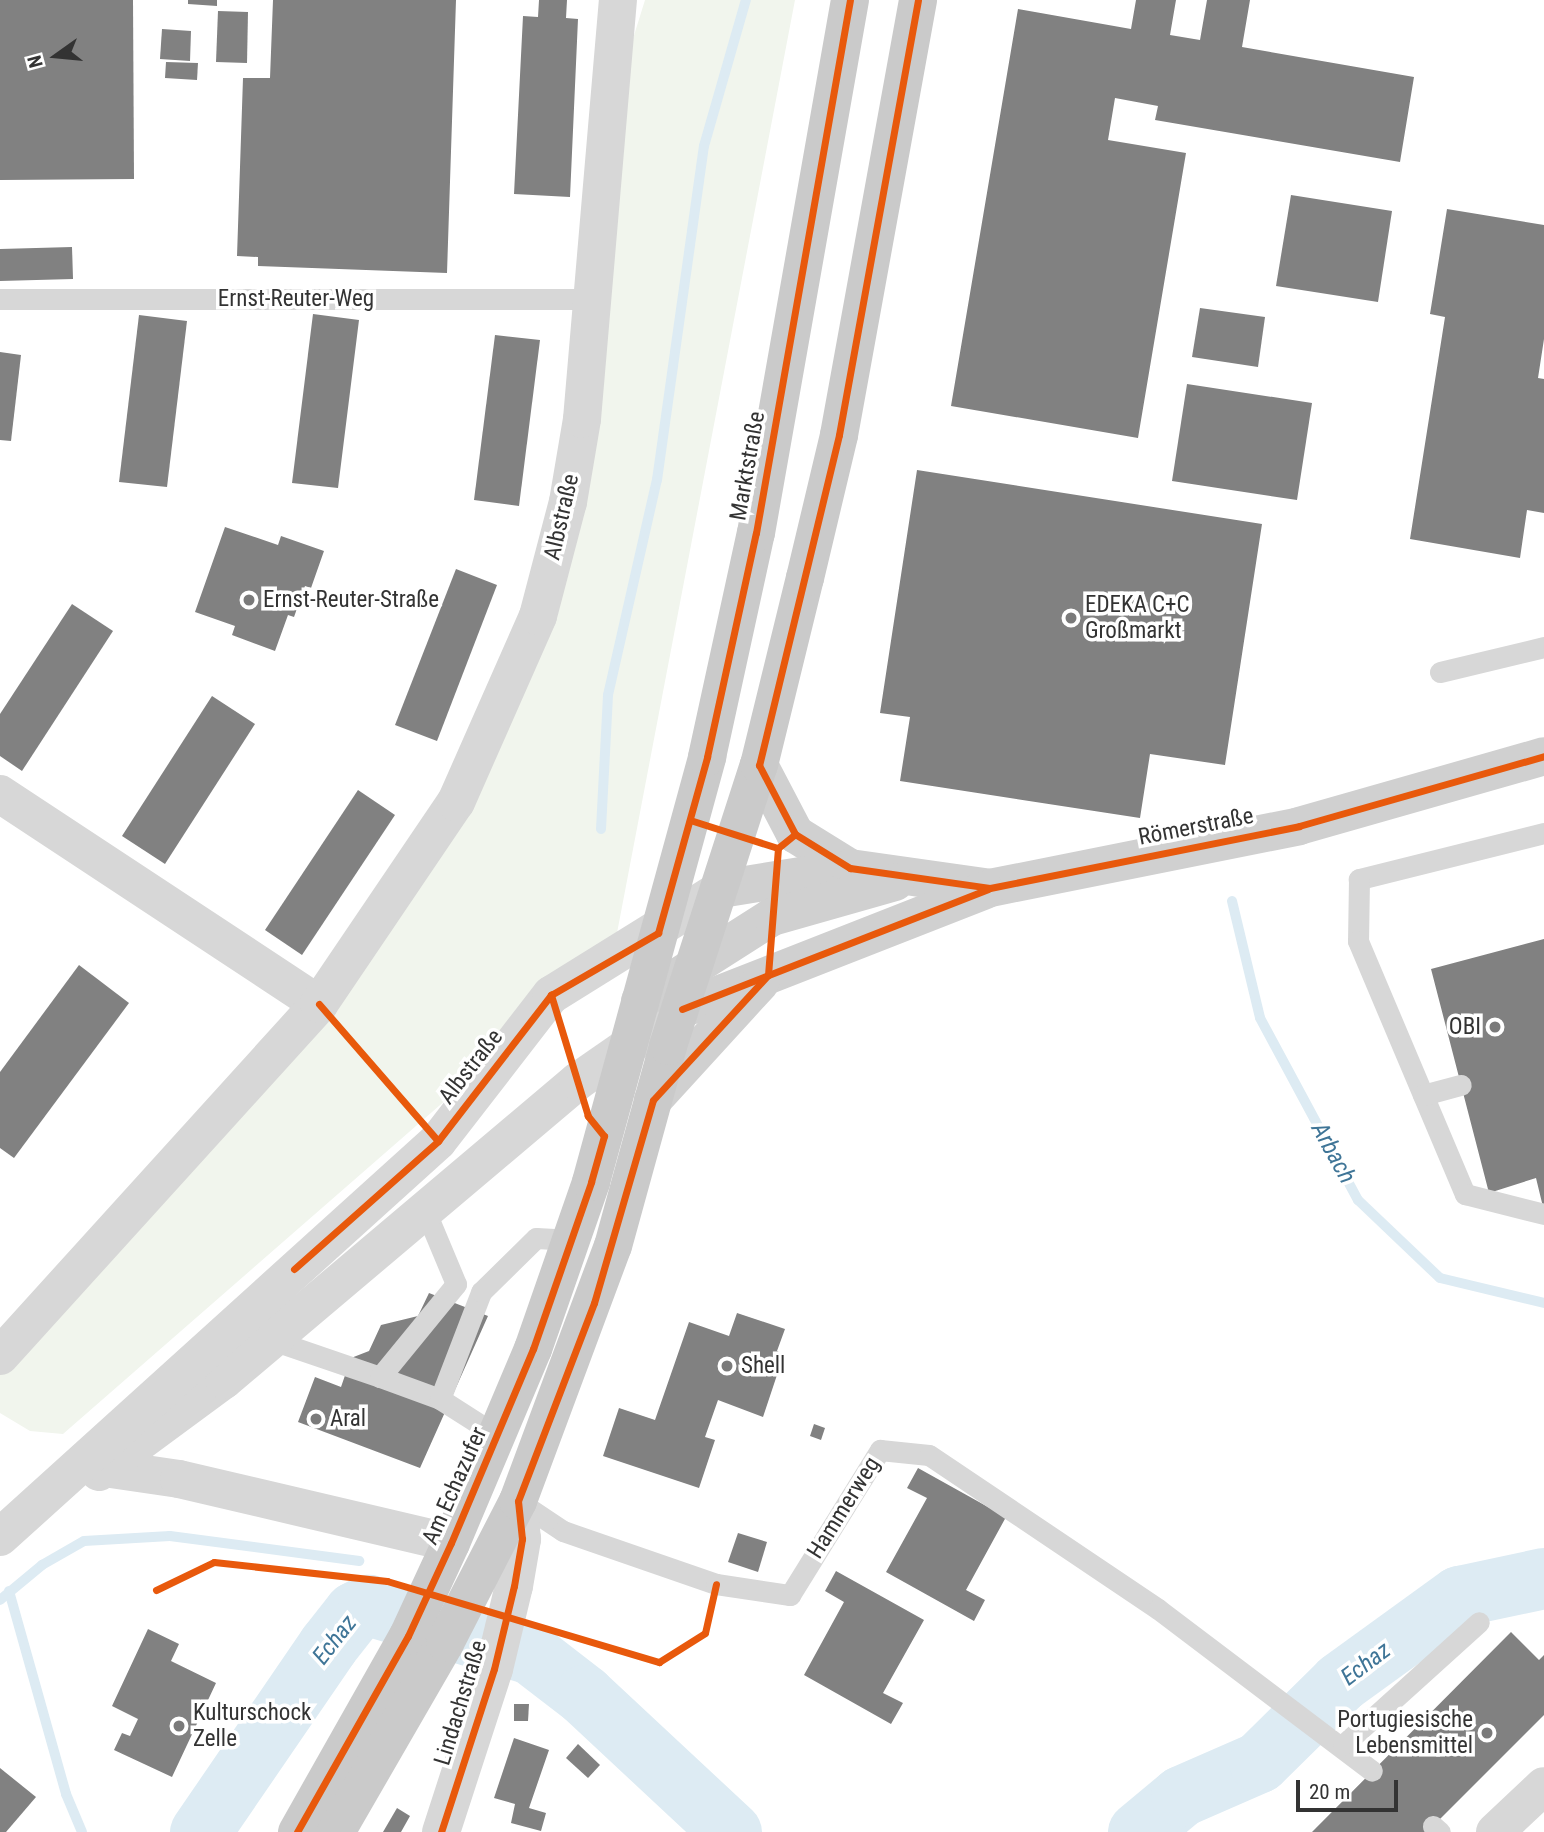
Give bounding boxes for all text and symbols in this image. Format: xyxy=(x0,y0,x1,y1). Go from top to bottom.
north arrow xyxy=(21,21,91,91)
text: N xyxy=(23,53,48,70)
street label: Ernst-Reuter-Weg xyxy=(218,285,374,313)
street label: Marktstraße xyxy=(725,409,771,523)
street label: Albstraße xyxy=(539,471,585,563)
place label: Ernst-Reuter-Straße xyxy=(263,586,439,614)
place label: EDEKA C+C Großmarkt xyxy=(1085,591,1190,645)
marker: Ernst-Reuter-Straße xyxy=(241,592,257,608)
marker: EDEKA C+C Großmarkt xyxy=(1063,610,1079,626)
street label: Römerstraße xyxy=(1136,802,1256,852)
place label: OBI xyxy=(1449,1013,1481,1041)
marker: OBI xyxy=(1487,1019,1503,1035)
street label: Albstraße xyxy=(433,1024,509,1110)
water label: Arbach xyxy=(1305,1118,1361,1188)
place label: Shell xyxy=(741,1352,785,1380)
marker: Shell xyxy=(719,1358,735,1374)
place label: Aral xyxy=(330,1405,366,1433)
marker: Aral xyxy=(308,1411,324,1427)
street label: Am Echazufer xyxy=(417,1423,493,1549)
street label: Hammerweg xyxy=(802,1452,886,1564)
water label: Echaz xyxy=(307,1610,363,1670)
water label: Echaz xyxy=(1335,1636,1397,1692)
street label: Lindachstraße xyxy=(429,1637,493,1769)
place label: Kulturschock Zelle xyxy=(193,1699,311,1753)
place label: Portugiesische Lebensmittel xyxy=(1337,1706,1473,1760)
marker: Kulturschock Zelle xyxy=(171,1718,187,1734)
marker: Portugiesische Lebensmittel xyxy=(1479,1725,1495,1741)
scale bar xyxy=(1299,1766,1400,1810)
text: 20 m xyxy=(1309,1780,1350,1804)

